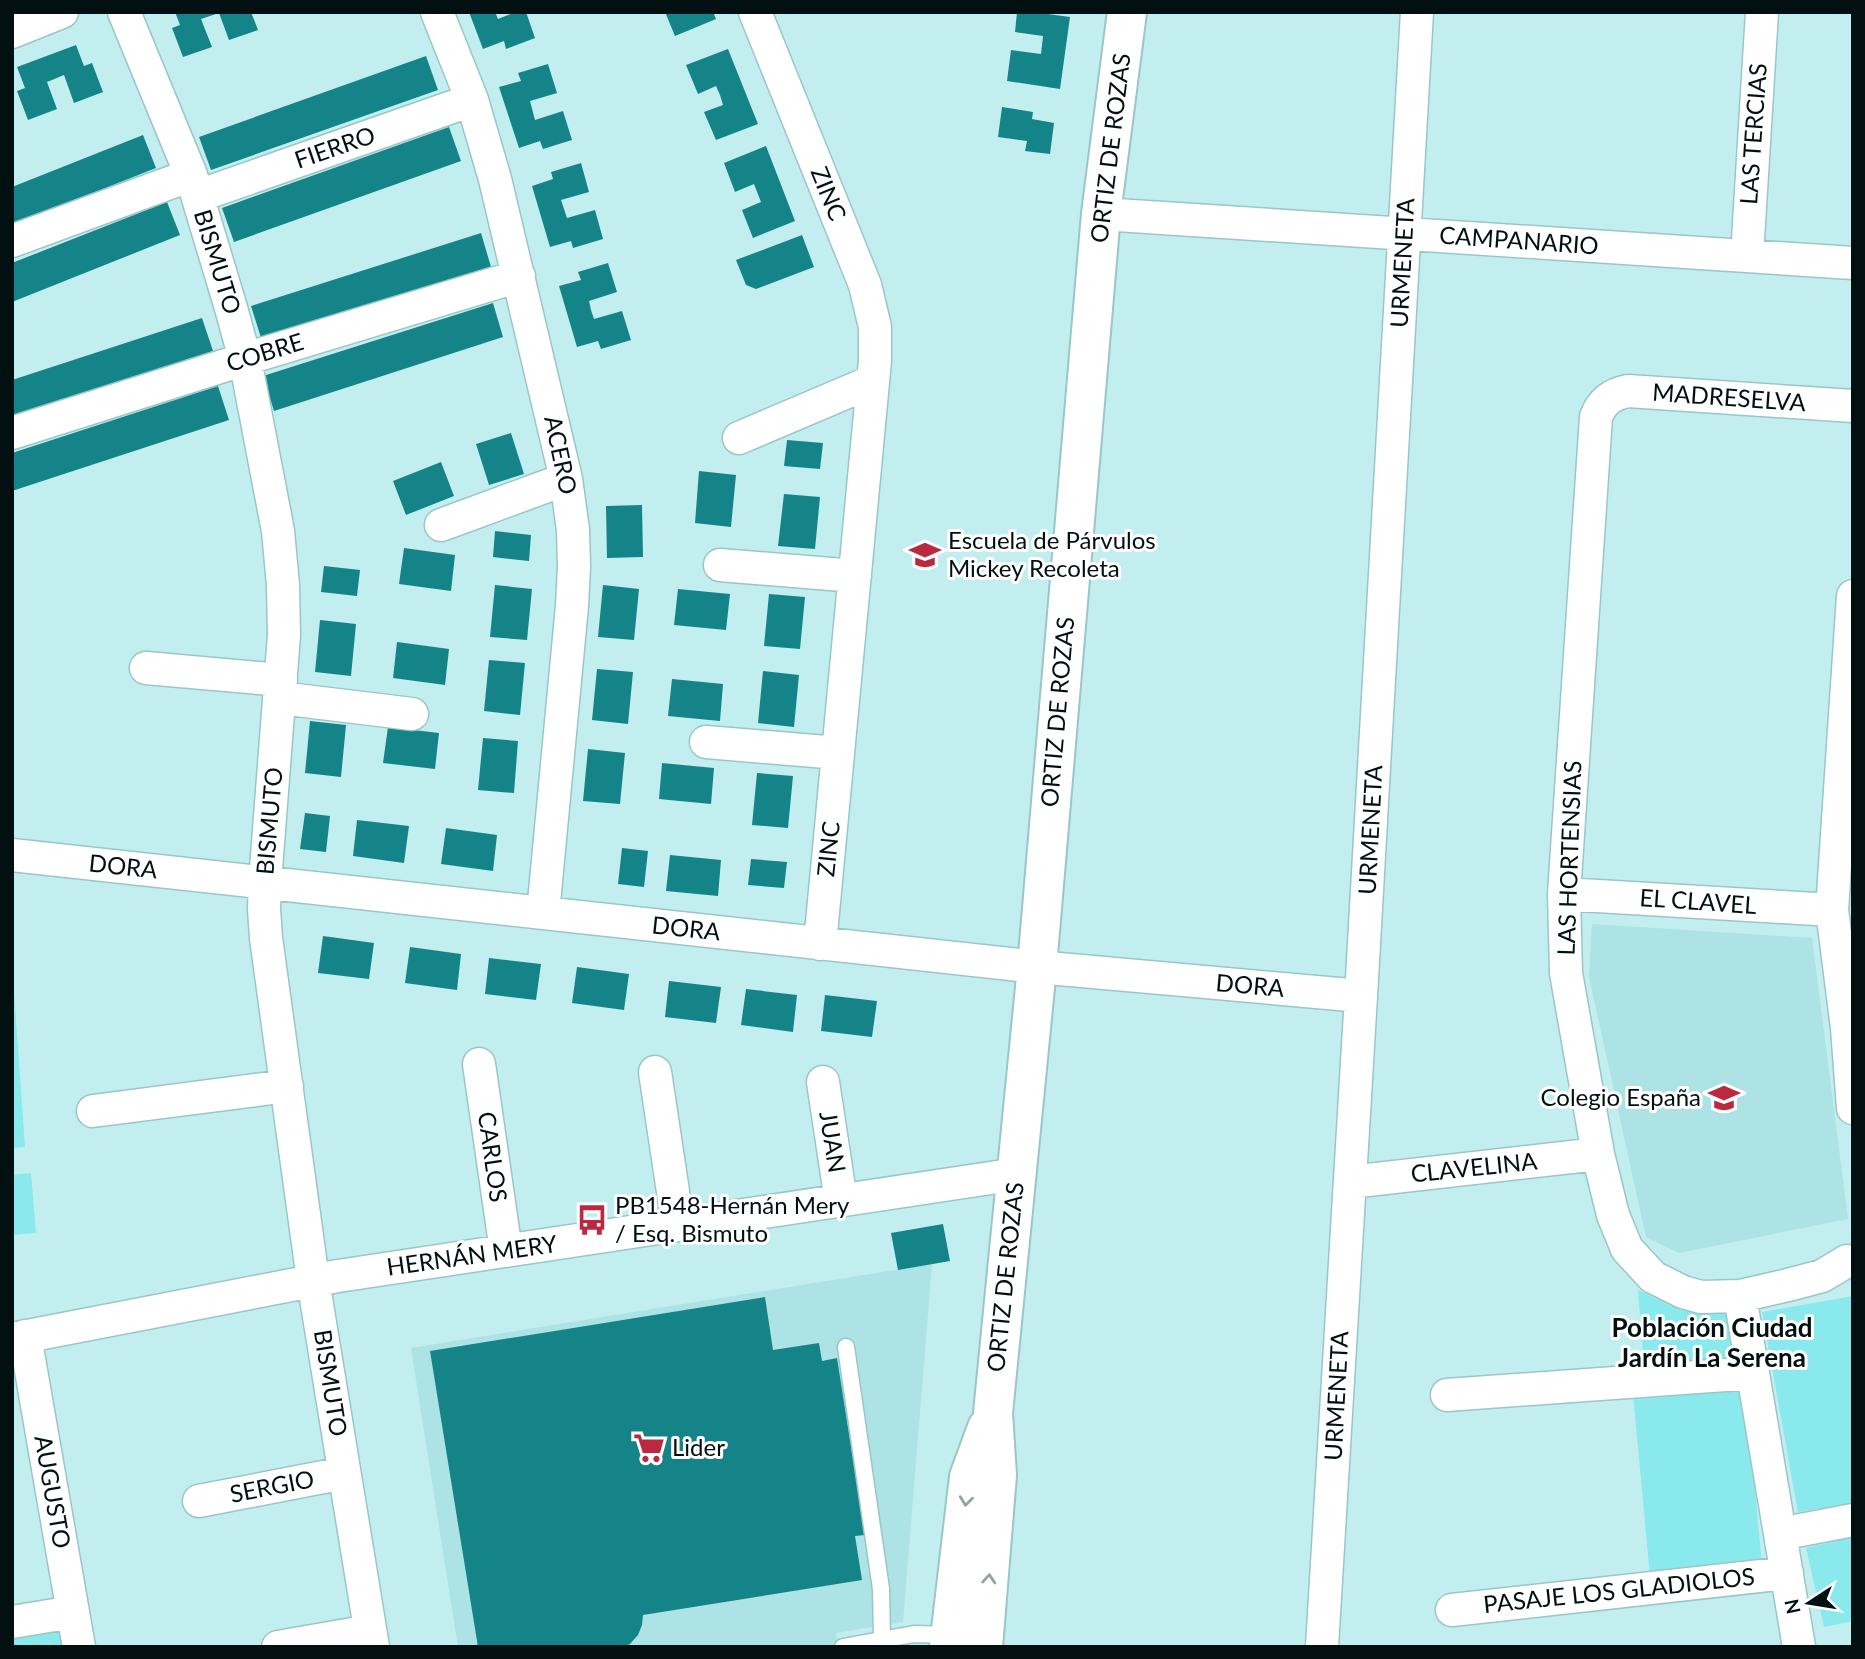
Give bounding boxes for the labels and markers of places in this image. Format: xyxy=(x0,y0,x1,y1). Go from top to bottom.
place label: Escuela de Párvulos Mickey Recoleta xyxy=(948,525,1156,582)
school or university icon: Escuela de Párvulos Mickey Recoleta xyxy=(908,538,942,572)
school or university icon: Colegio España xyxy=(1707,1081,1741,1115)
place label: Colegio España xyxy=(1541,1082,1701,1111)
place label: PB1548-Hernán Mery / Esq. Bismuto xyxy=(615,1190,850,1247)
bus stop icon: PB1548-Hernán Mery / Esq. Bismuto xyxy=(575,1203,609,1237)
supermarket icon: Lider xyxy=(632,1431,666,1465)
place label: Lider xyxy=(672,1432,725,1461)

